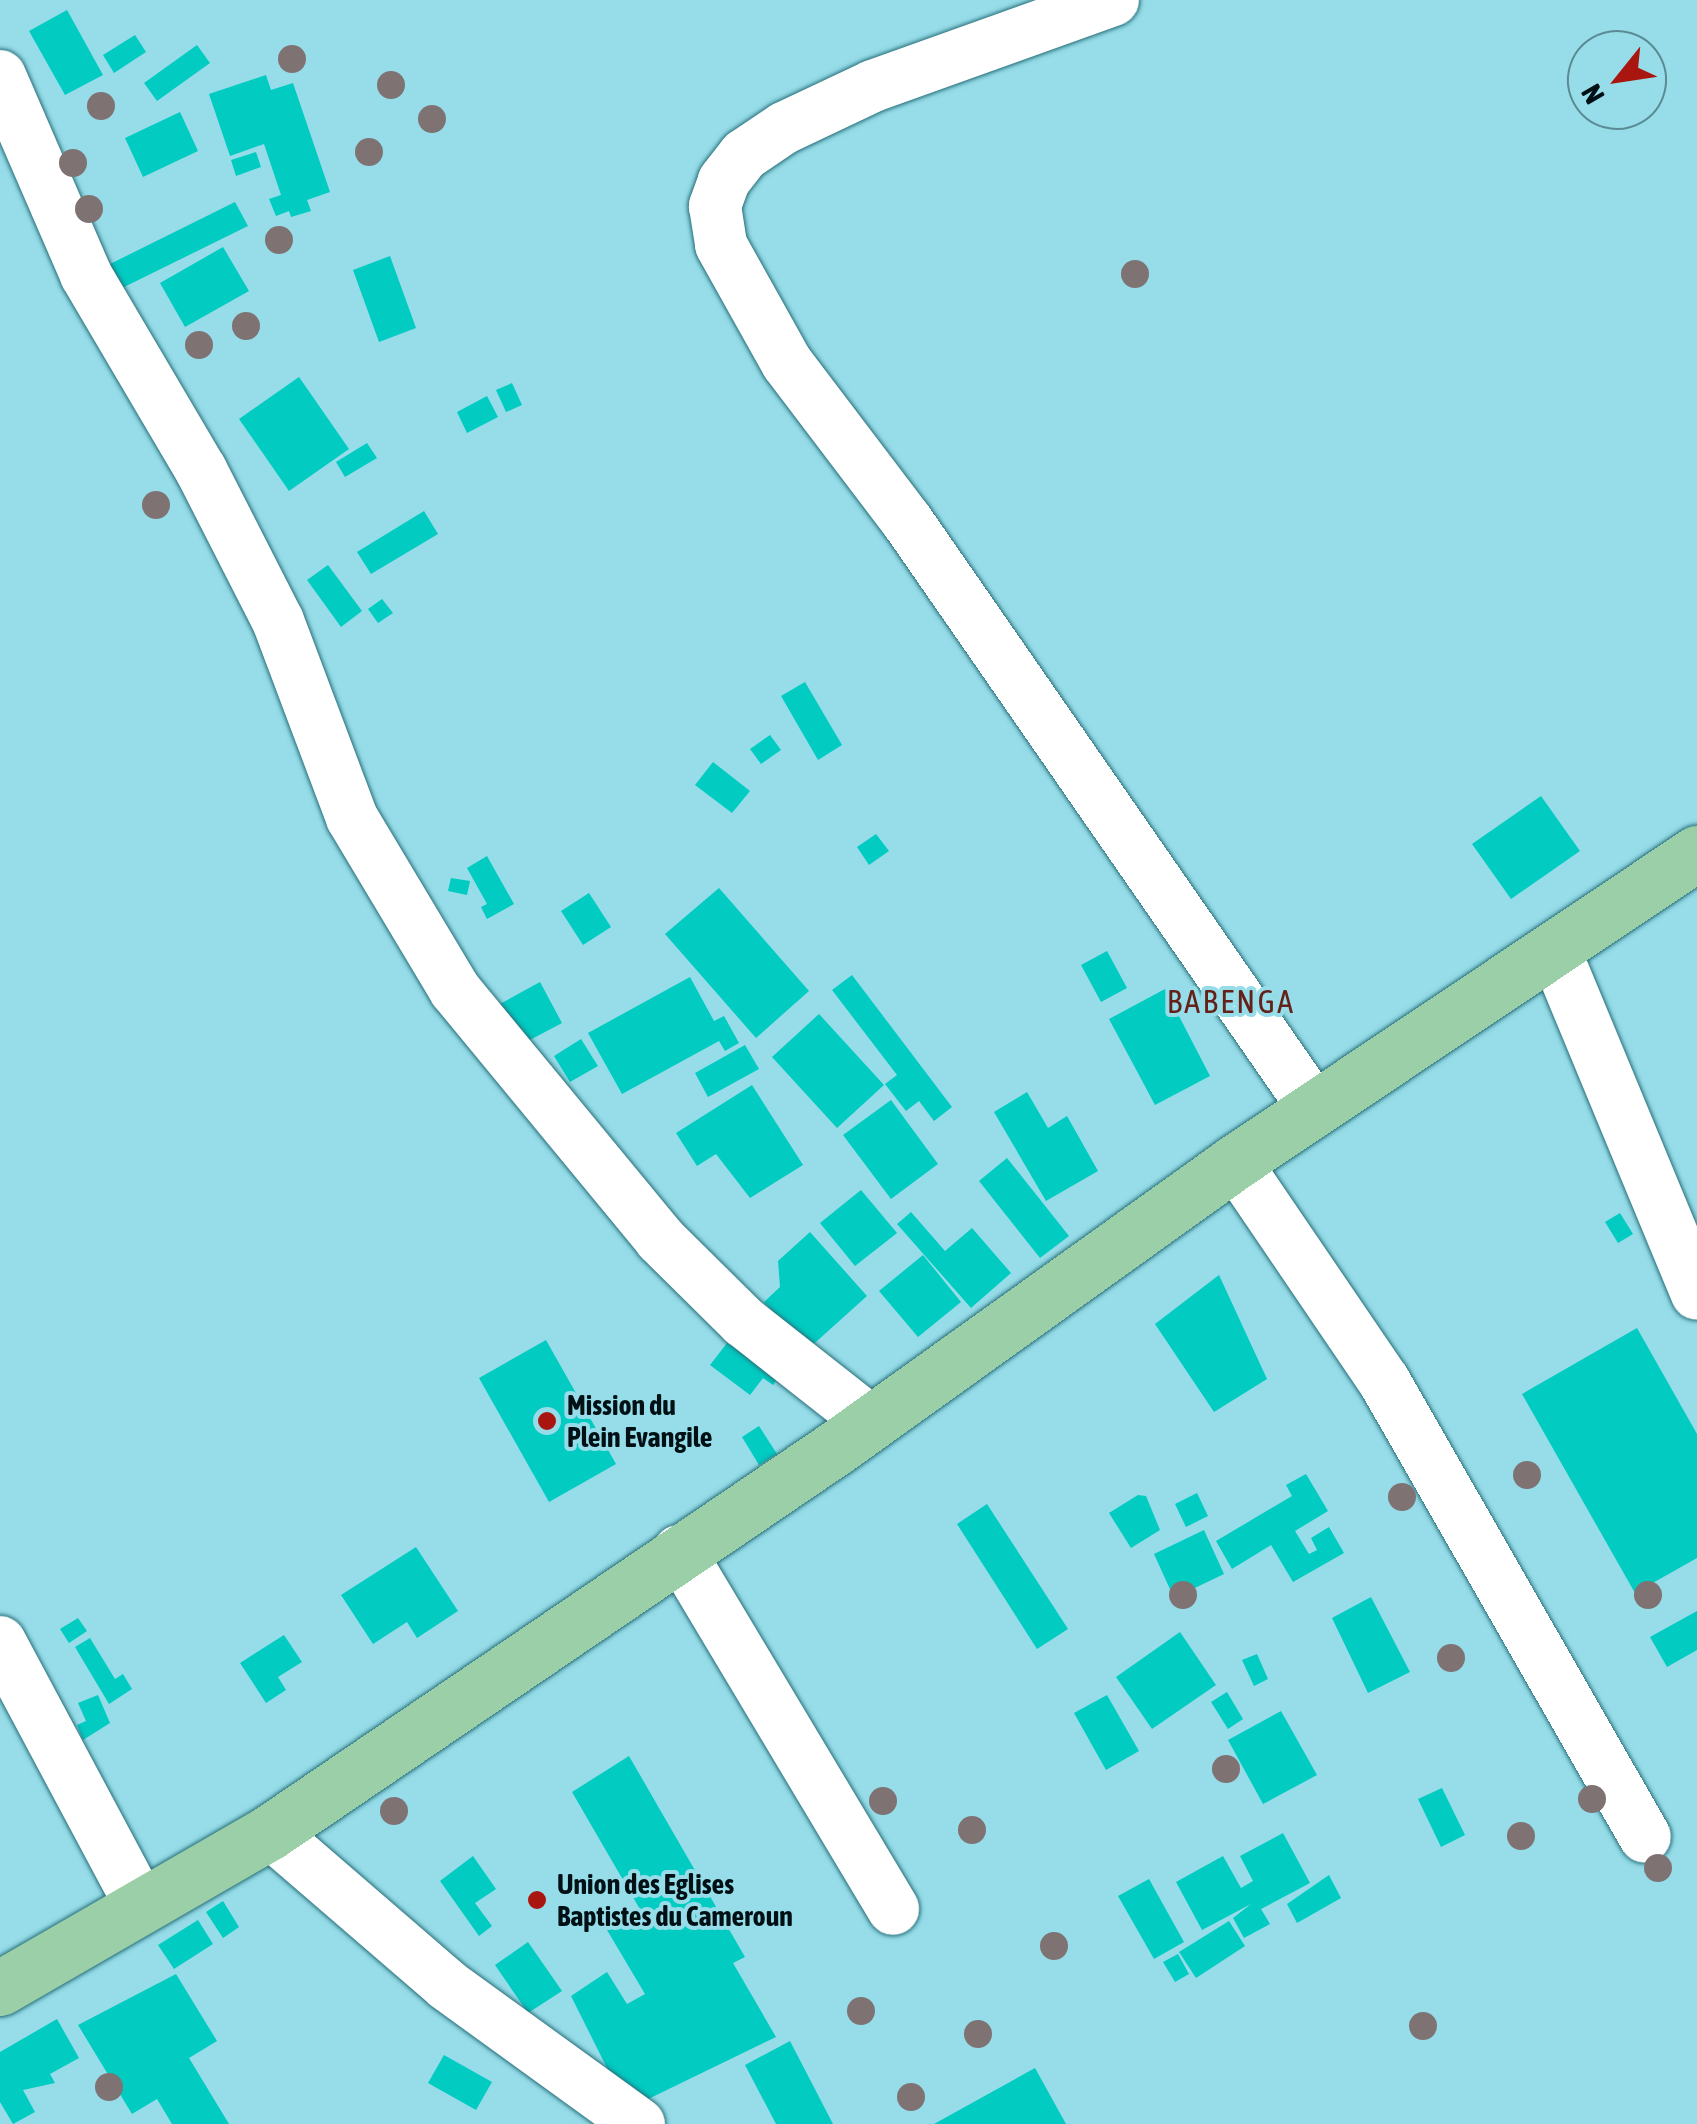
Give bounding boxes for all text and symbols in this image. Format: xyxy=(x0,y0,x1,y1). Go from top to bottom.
north arrow xyxy=(1567,30,1667,130)
text: N xyxy=(1575,79,1611,109)
district label: BABENGA xyxy=(1167,983,1295,1021)
place label: Mission du Plein Evangile xyxy=(567,1388,713,1454)
marker: Mission du Plein Evangile xyxy=(536,1410,558,1432)
place label: Union des Eglises Baptistes du Cameroun xyxy=(557,1867,793,1933)
marker: Union des Eglises Baptistes du Cameroun xyxy=(526,1889,548,1911)

